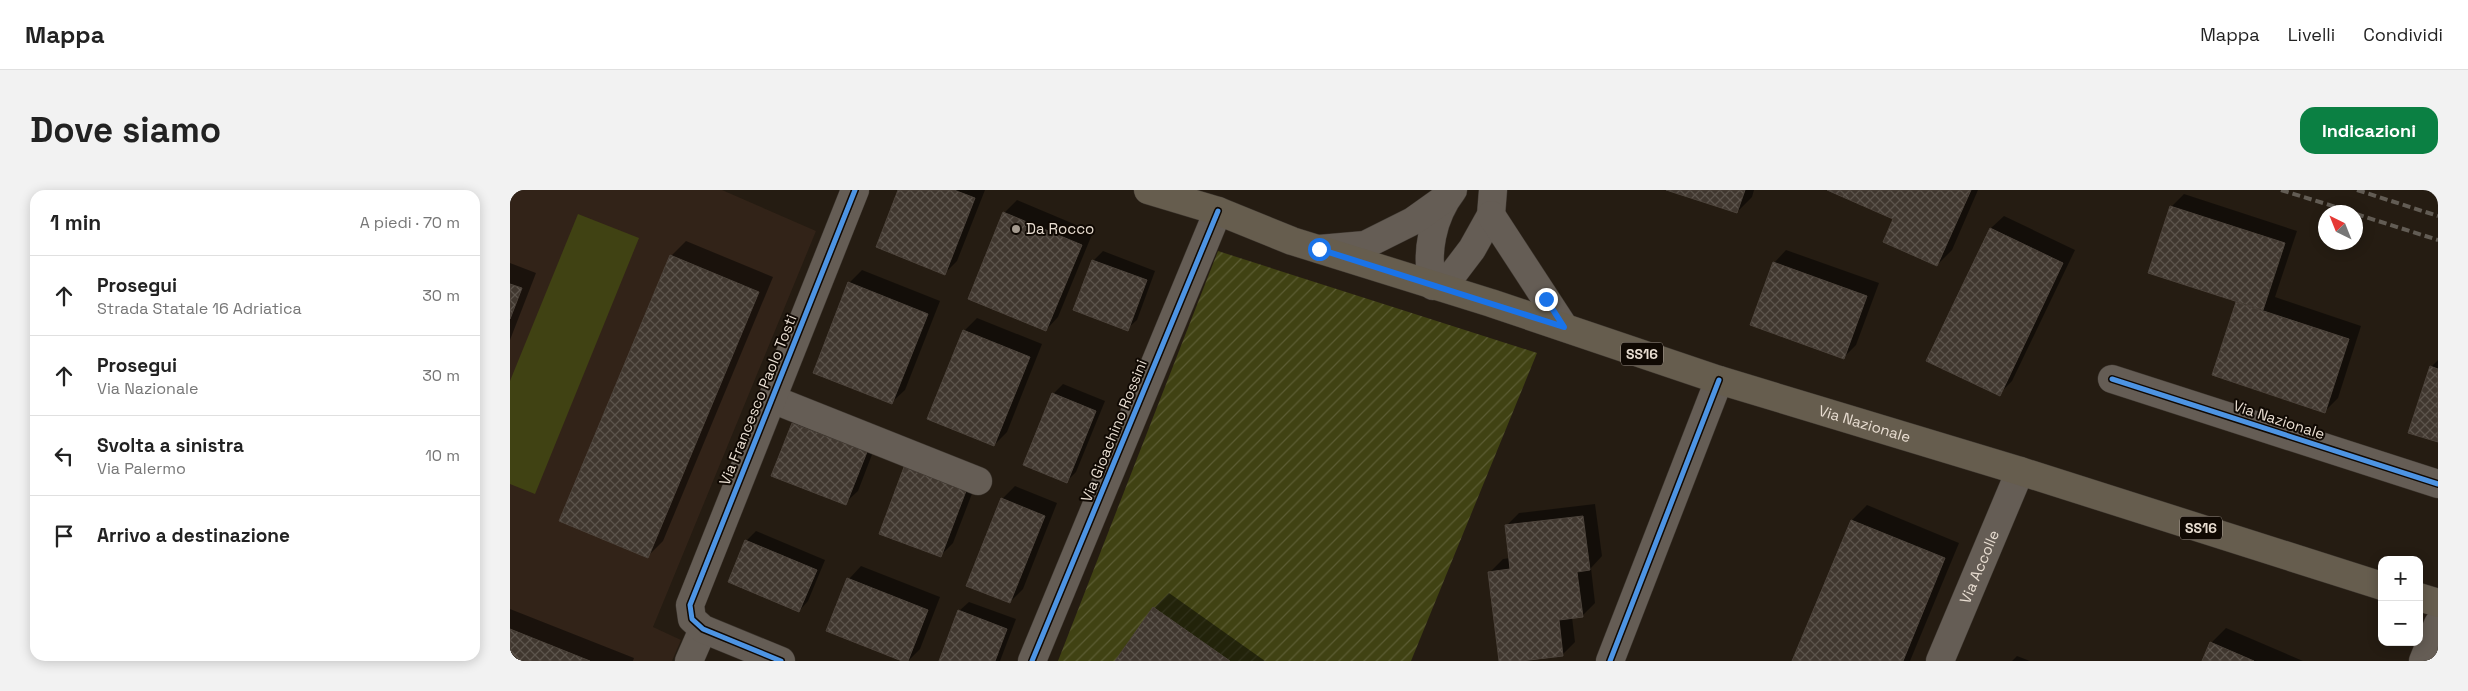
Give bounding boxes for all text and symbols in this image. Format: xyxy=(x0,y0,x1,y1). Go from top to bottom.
text: Mappa xyxy=(25,19,105,50)
text: Mappa xyxy=(2200,23,2260,46)
text: Livelli xyxy=(2288,23,2335,46)
text: Condividi xyxy=(2363,23,2443,46)
button: Indicazioni xyxy=(2300,107,2438,154)
text: Dove siamo xyxy=(30,108,221,152)
north arrow xyxy=(2318,205,2363,250)
text: 1 min xyxy=(50,209,101,236)
text: A piedi · 70 m xyxy=(360,212,460,233)
place label: Da Rocco xyxy=(1026,219,1094,238)
marker: Da Rocco xyxy=(1010,223,1022,235)
route start xyxy=(1308,238,1331,261)
text: Prosegui xyxy=(97,273,177,298)
icon: ahead xyxy=(50,282,78,310)
text: 30 m xyxy=(422,285,460,306)
route end xyxy=(1535,288,1558,311)
text: Strada Statale 16 Adriatica xyxy=(97,298,302,319)
street label: Via Francesco Paolo Tosti xyxy=(715,312,801,488)
road number: SS16 xyxy=(1621,342,1663,365)
text: Prosegui xyxy=(97,353,177,378)
street label: Via Gioachino Rossini xyxy=(1076,357,1151,505)
icon: ahead xyxy=(50,362,78,390)
text: 30 m xyxy=(422,365,460,386)
text: Via Nazionale xyxy=(97,378,199,399)
street label: Via Nazionale xyxy=(2231,396,2327,443)
street label: Via Nazionale xyxy=(1816,401,1913,446)
text: Svolta a sinistra xyxy=(97,433,244,458)
icon: left xyxy=(50,442,78,470)
text: 10 m xyxy=(425,445,460,466)
text: Via Palermo xyxy=(97,458,186,479)
road number: SS16 xyxy=(2180,516,2222,539)
icon: arrive xyxy=(50,522,78,550)
text: Arrivo a destinazione xyxy=(97,523,290,548)
street label: Via Accolle xyxy=(1955,527,2003,607)
map controls xyxy=(2378,556,2423,646)
button: + xyxy=(2378,556,2423,601)
button: − xyxy=(2378,601,2423,646)

